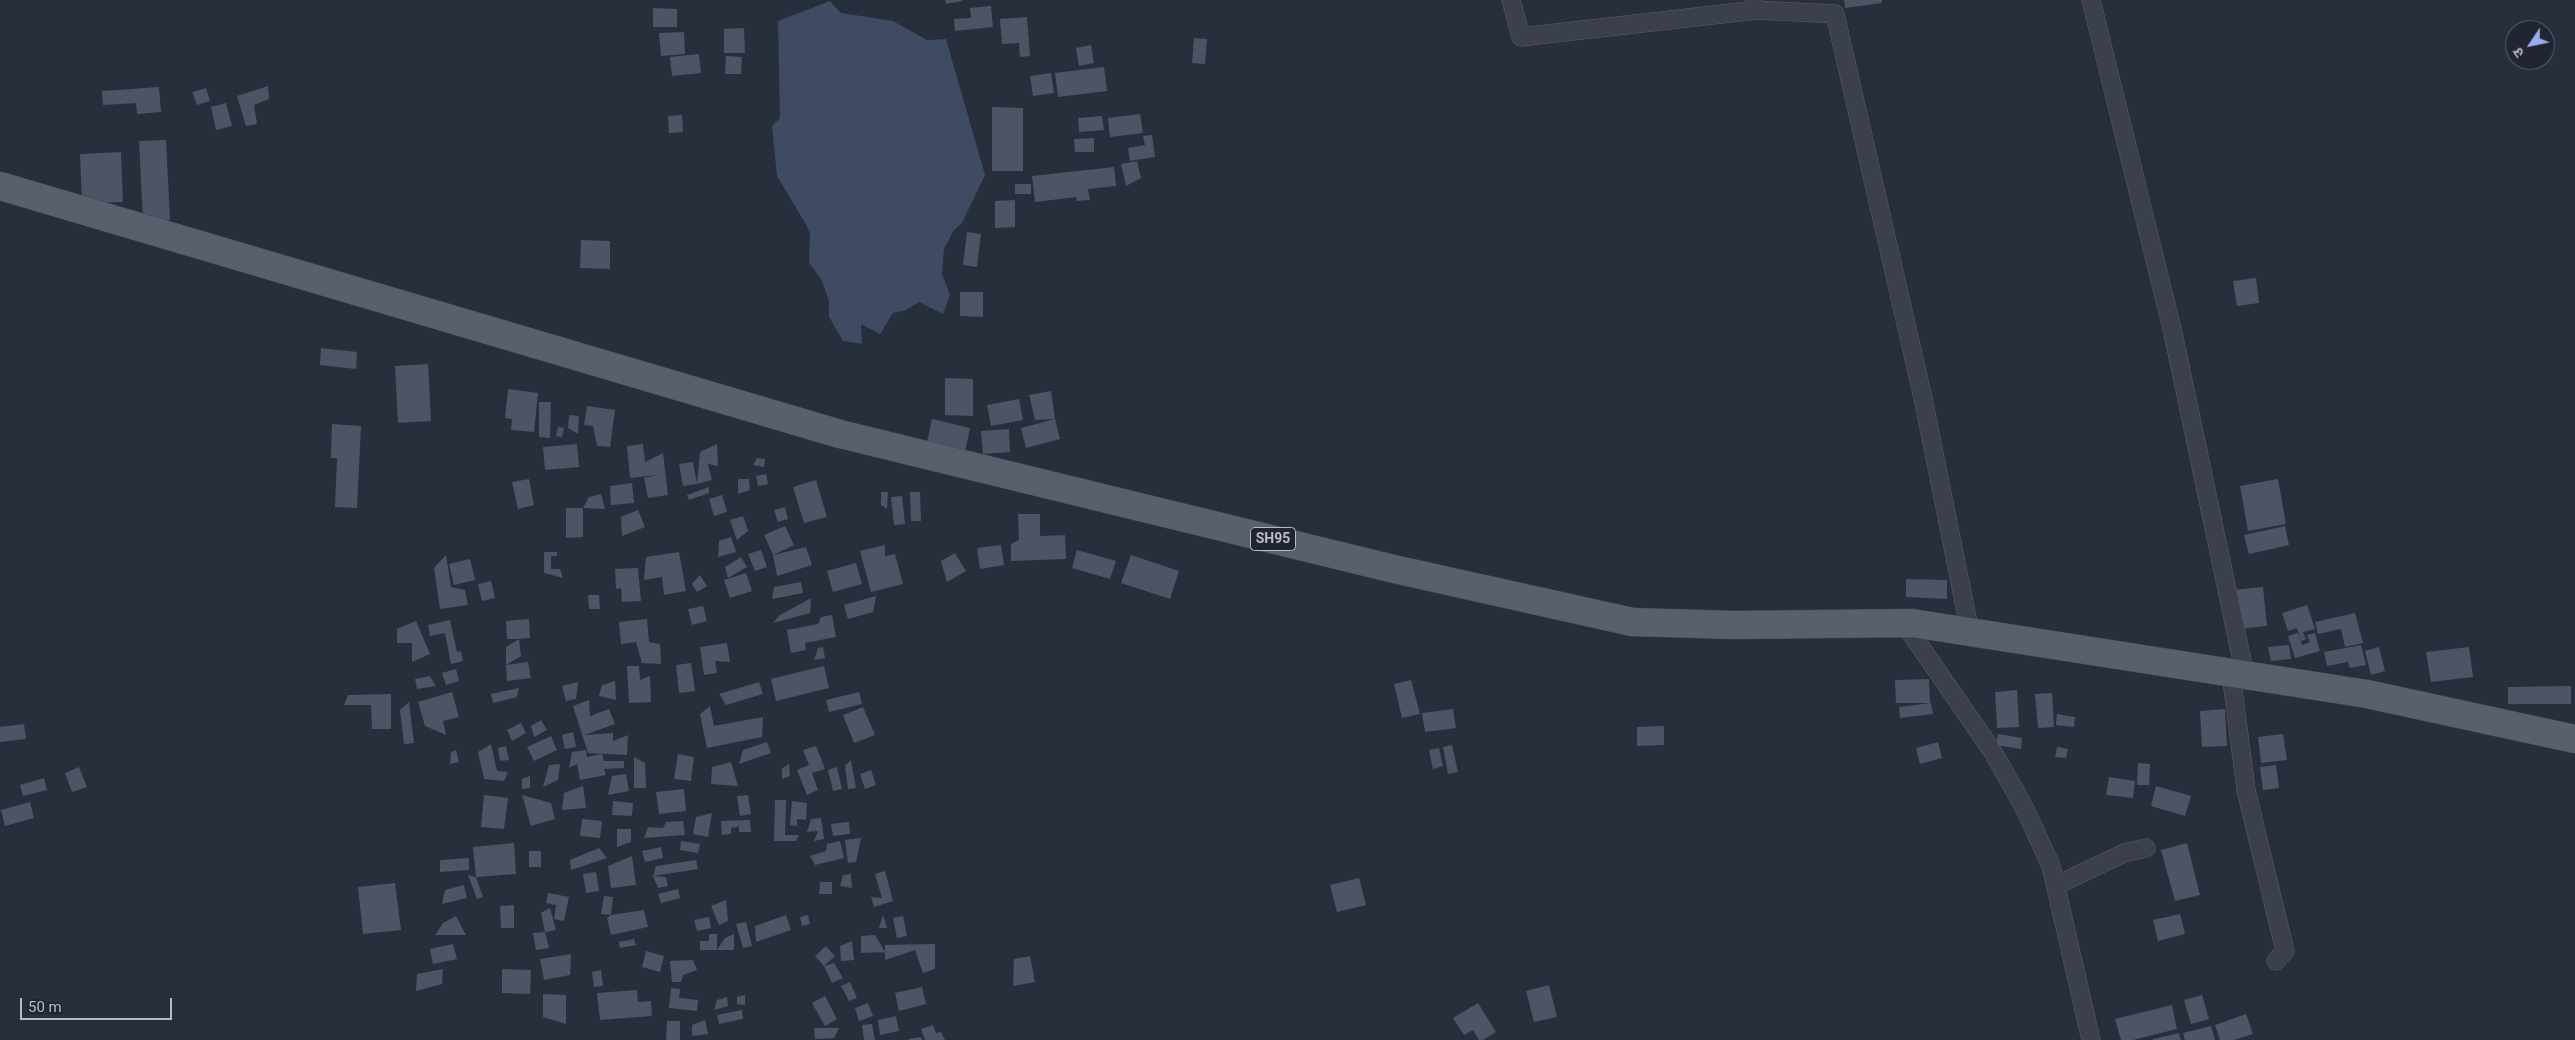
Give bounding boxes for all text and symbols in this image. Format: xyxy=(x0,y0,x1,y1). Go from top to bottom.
north arrow xyxy=(2505,20,2555,70)
text: उ xyxy=(2509,45,2527,61)
road number: SH95 xyxy=(1250,528,1296,550)
scale bar xyxy=(22,988,175,1020)
text: 50 m xyxy=(28,998,62,1016)

